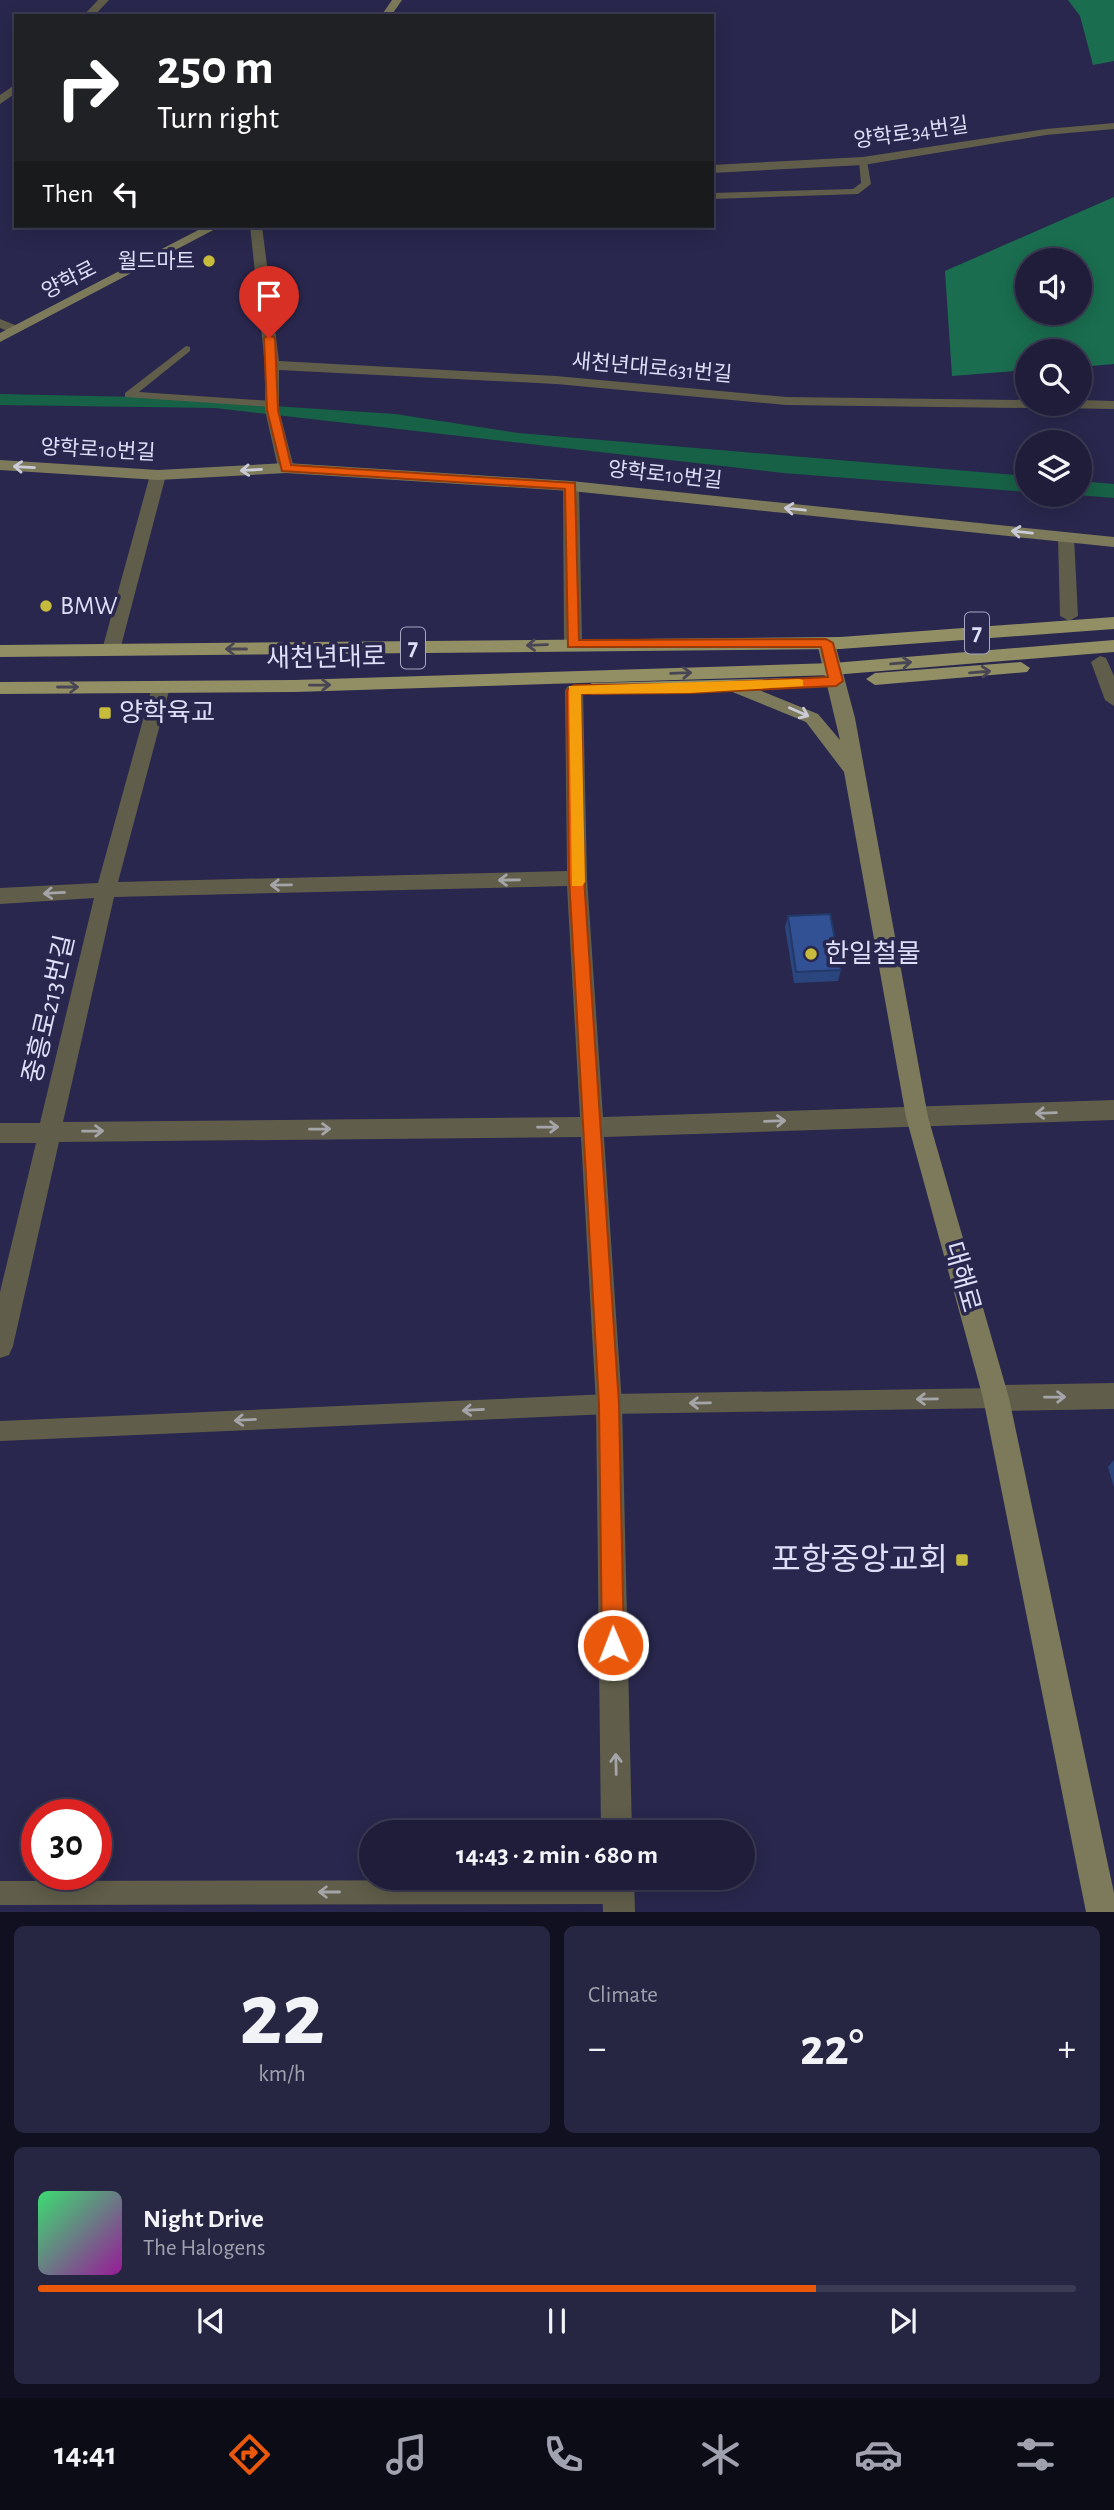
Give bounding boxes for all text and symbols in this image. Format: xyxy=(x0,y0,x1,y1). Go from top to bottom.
icon: right xyxy=(42,42,133,133)
text: 250 m xyxy=(157,44,274,93)
text: Turn right xyxy=(157,102,279,134)
street label: 양학로34번길 xyxy=(852,114,970,151)
icon: left xyxy=(107,175,145,213)
text: Then xyxy=(42,181,93,207)
map controls xyxy=(1015,248,1092,507)
button: sound xyxy=(1015,248,1092,325)
place label: 월드마트 xyxy=(118,250,195,272)
marker: 월드마트 xyxy=(201,253,217,269)
street label: 양학로 xyxy=(38,257,100,303)
pin xyxy=(239,266,299,338)
icon: arrive xyxy=(250,277,288,315)
button: search xyxy=(1015,339,1092,416)
street label: 새천년대로631번길 xyxy=(571,350,733,385)
button: layers xyxy=(1015,430,1092,507)
street label: 양학로10번길 xyxy=(40,436,156,463)
street label: 양학로10번길 xyxy=(607,458,723,491)
one-way arrow xyxy=(13,460,36,473)
one-way arrow xyxy=(240,464,263,477)
one-way arrow xyxy=(785,502,807,515)
one-way arrow xyxy=(1011,526,1034,539)
place label: BMW xyxy=(60,593,118,619)
marker: BMW xyxy=(38,598,54,614)
road number: 7 xyxy=(965,612,989,654)
road number: 7 xyxy=(401,628,425,668)
one-way arrow xyxy=(526,639,549,652)
one-way arrow xyxy=(225,642,248,656)
street label: 새천년대로 xyxy=(266,643,386,672)
one-way arrow xyxy=(889,656,911,669)
one-way arrow xyxy=(968,665,991,678)
one-way arrow xyxy=(669,666,692,679)
one-way arrow xyxy=(308,678,331,692)
one-way arrow xyxy=(56,680,79,694)
place label: 양학육교 xyxy=(119,699,215,726)
marker: 양학육교 xyxy=(97,705,113,721)
one-way arrow xyxy=(788,706,809,719)
one-way arrow xyxy=(497,873,520,886)
one-way arrow xyxy=(270,879,293,892)
one-way arrow xyxy=(43,887,66,900)
street label: 중흥로213번길 xyxy=(18,932,79,1086)
place label: 한일철물 xyxy=(825,940,921,967)
marker: 한일철물 xyxy=(803,946,819,962)
one-way arrow xyxy=(1035,1106,1058,1119)
one-way arrow xyxy=(763,1115,786,1128)
one-way arrow xyxy=(536,1120,559,1134)
one-way arrow xyxy=(308,1122,331,1136)
one-way arrow xyxy=(81,1125,104,1138)
street label: 대해로 xyxy=(940,1239,985,1315)
one-way arrow xyxy=(1043,1390,1066,1404)
one-way arrow xyxy=(916,1392,939,1406)
one-way arrow xyxy=(689,1396,712,1410)
one-way arrow xyxy=(461,1404,484,1417)
one-way arrow xyxy=(234,1414,257,1427)
place label: 포항중앙교회 xyxy=(771,1543,948,1576)
marker: 포항중앙교회 xyxy=(954,1552,970,1568)
position arrow xyxy=(576,1608,650,1682)
one-way arrow xyxy=(609,1753,622,1776)
speed limit sign: 30 xyxy=(21,1799,112,1890)
text: 14:43 · 2 min · 680 m xyxy=(456,1842,658,1868)
one-way arrow xyxy=(318,1885,341,1899)
text: 22 xyxy=(239,1970,325,2061)
text: Climate xyxy=(588,1984,658,2007)
text: 22° xyxy=(800,2022,864,2074)
text: − xyxy=(588,2030,606,2068)
text: + xyxy=(1058,2030,1076,2068)
text: km/h xyxy=(258,2063,306,2086)
text: Night Drive xyxy=(143,2206,264,2232)
text: The Halogens xyxy=(143,2237,265,2260)
icon: previous xyxy=(192,2302,230,2340)
icon: pause xyxy=(538,2302,576,2340)
icon: next xyxy=(884,2302,922,2340)
icon: directions xyxy=(225,2430,274,2479)
icon: music xyxy=(382,2430,431,2479)
icon: phone xyxy=(539,2430,588,2479)
icon: climate xyxy=(696,2430,745,2479)
icon: car xyxy=(854,2430,903,2479)
icon: filters xyxy=(1011,2430,1060,2479)
text: 14:41 xyxy=(54,2438,117,2470)

